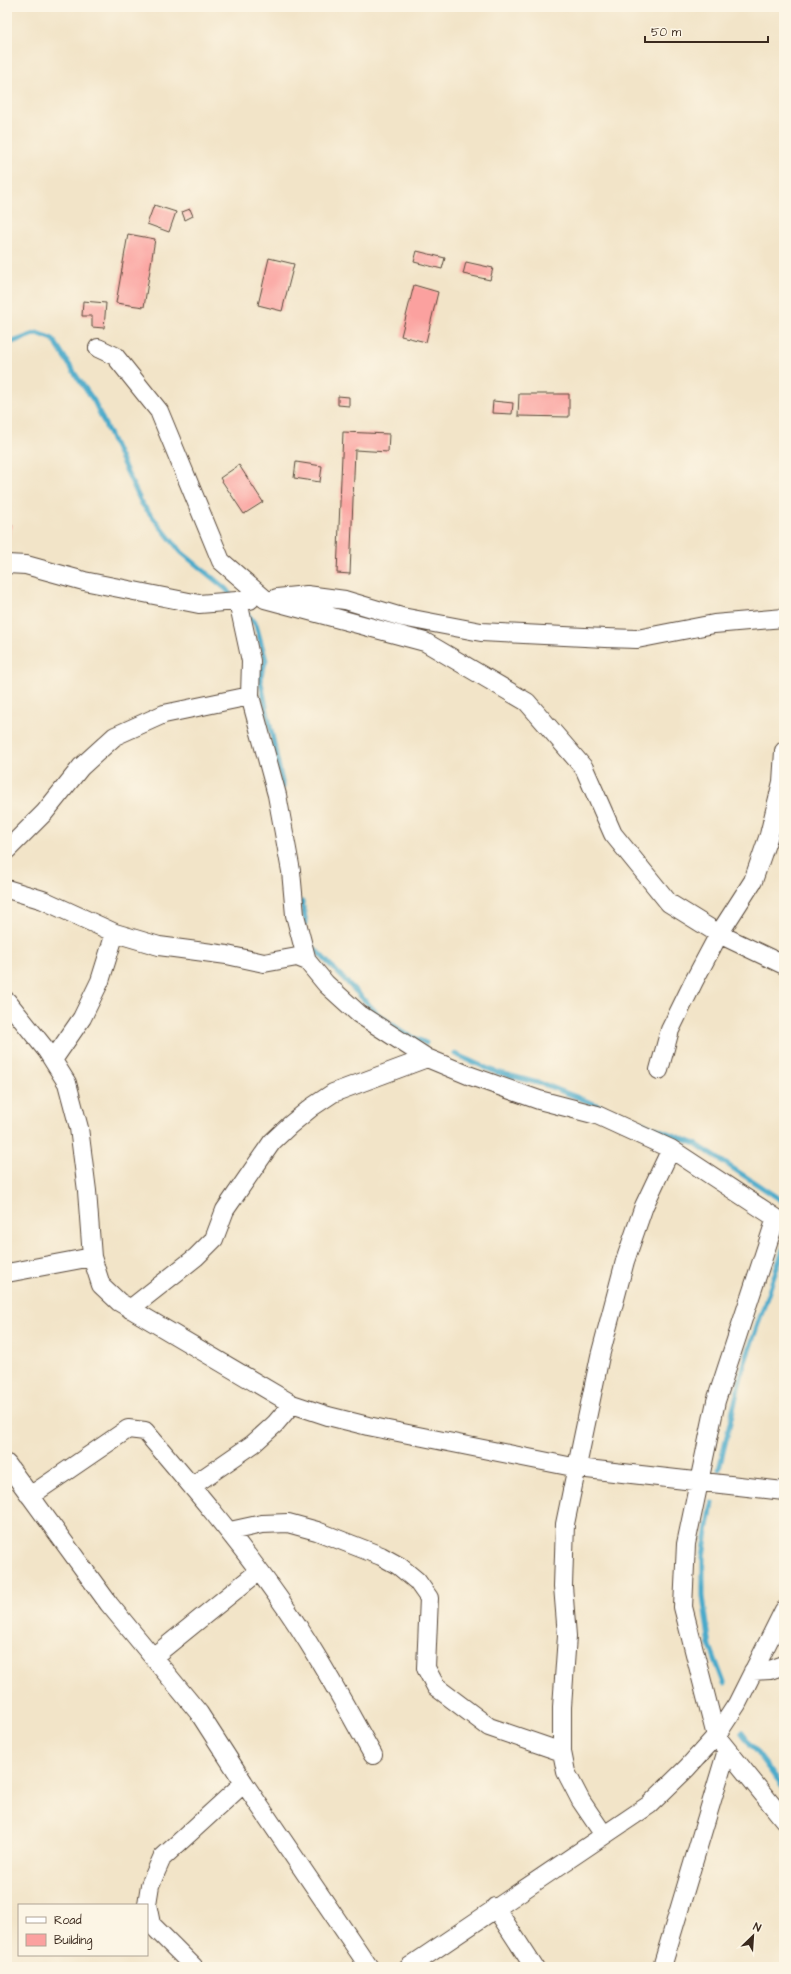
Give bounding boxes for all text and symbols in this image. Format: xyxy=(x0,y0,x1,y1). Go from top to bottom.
scale bar xyxy=(645,18,768,44)
text: 50 m xyxy=(651,24,682,41)
legend xyxy=(18,1904,148,1956)
text: Road xyxy=(54,1912,82,1929)
north arrow xyxy=(733,1916,773,1956)
text: N xyxy=(751,1919,763,1936)
text: Building xyxy=(54,1932,92,1950)

